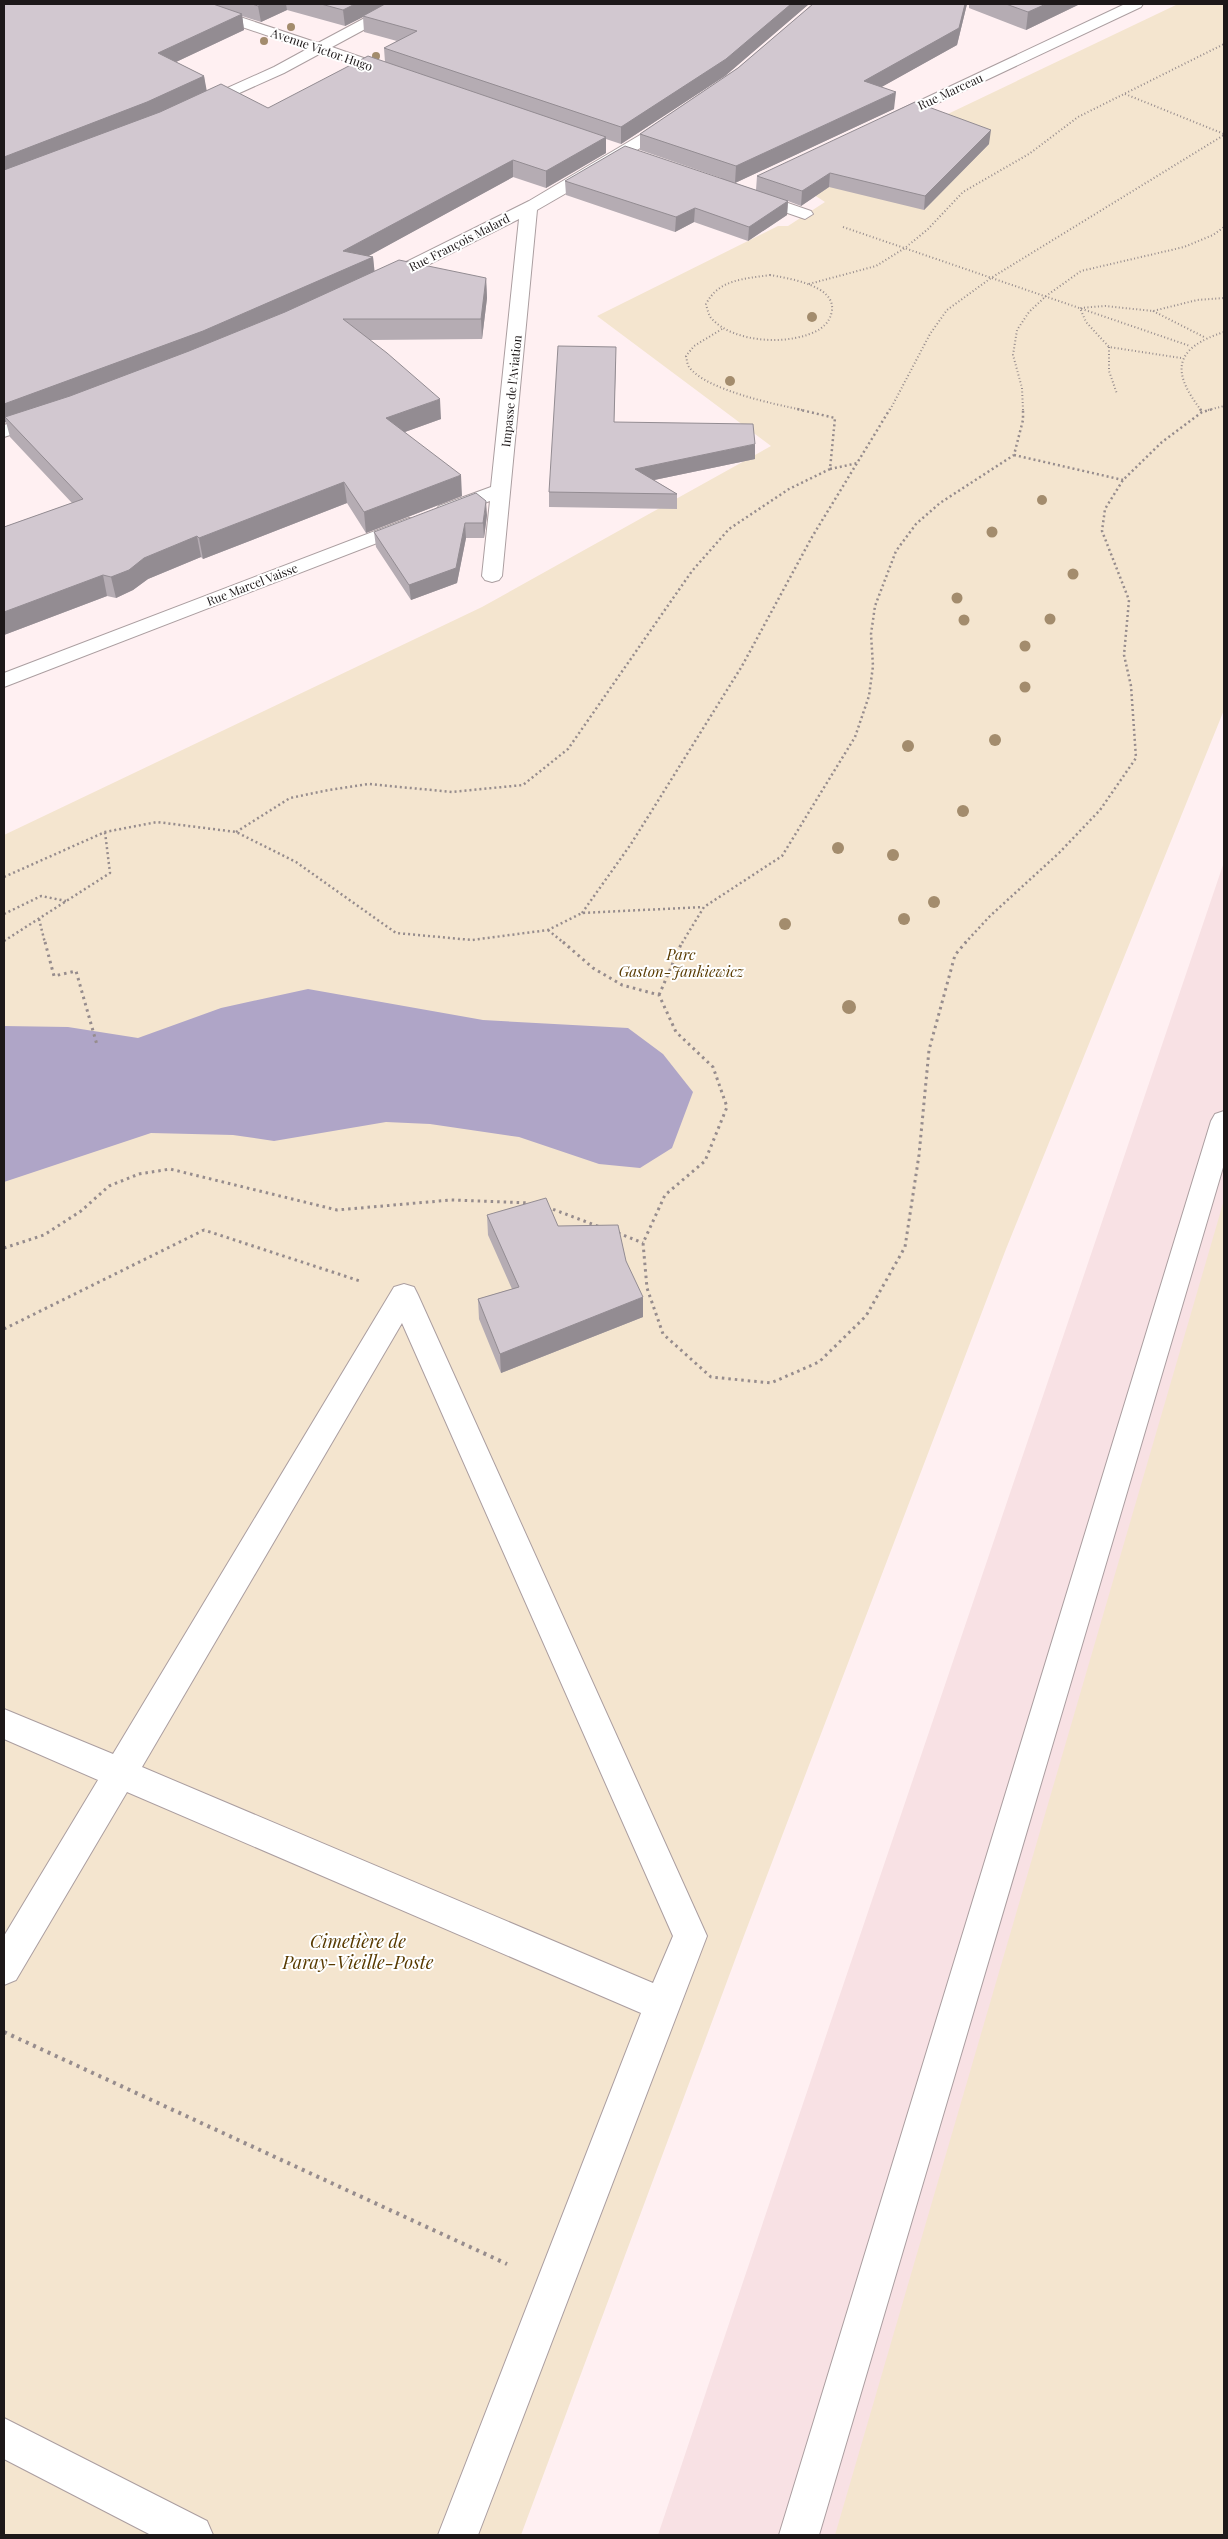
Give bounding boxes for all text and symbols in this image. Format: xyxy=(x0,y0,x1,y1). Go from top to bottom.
street label: Avenue Victor Hugo xyxy=(268,24,375,74)
street label: Rue Marceau xyxy=(915,69,985,113)
street label: Rue François Malard xyxy=(406,210,512,274)
street label: Impasse de l'Aviation xyxy=(497,334,525,448)
street label: Rue Marcel Vaisse xyxy=(204,559,300,609)
park label: Parc Gaston-Jankiewicz xyxy=(619,944,745,981)
park label: Cimetière de Paray-Vieille-Poste xyxy=(281,1929,434,1974)

